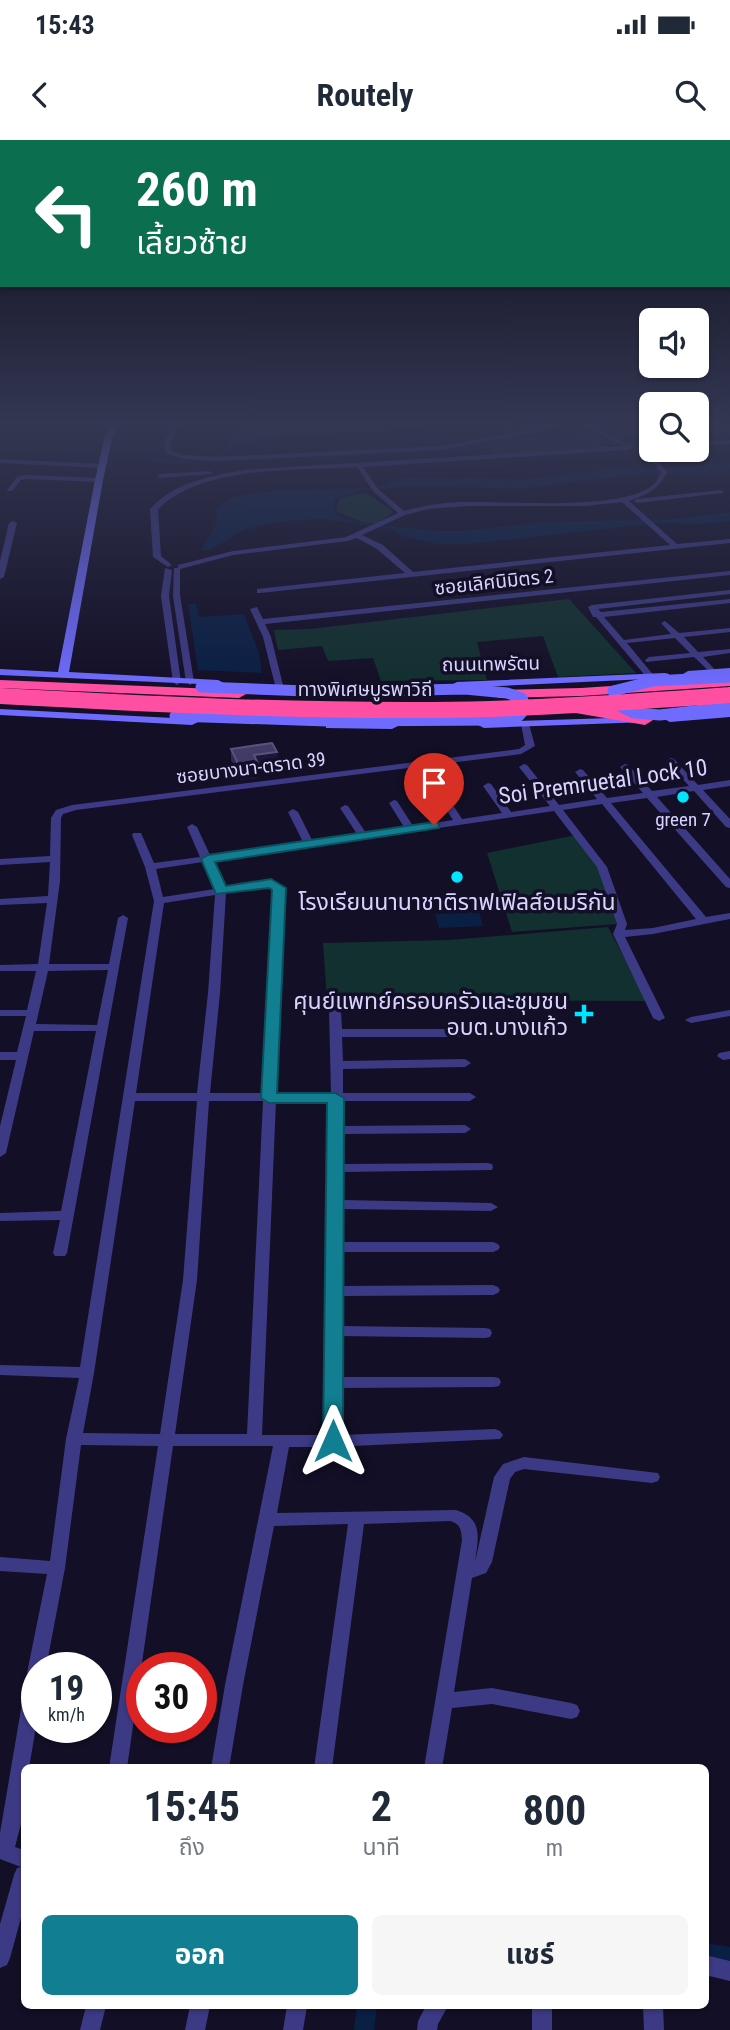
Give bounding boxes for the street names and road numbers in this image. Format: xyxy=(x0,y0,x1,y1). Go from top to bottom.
street label: ซอยเลิศนิมิตร 2 xyxy=(433,564,555,600)
street label: ถนนเทพรัตน xyxy=(442,652,540,676)
street label: ทางพิเศษบูรพาวิถี xyxy=(298,678,432,702)
street label: ซอยบางนา-ตราด 39 xyxy=(175,747,327,789)
street label: Soi Premruetal Lock 10 xyxy=(497,754,709,810)

